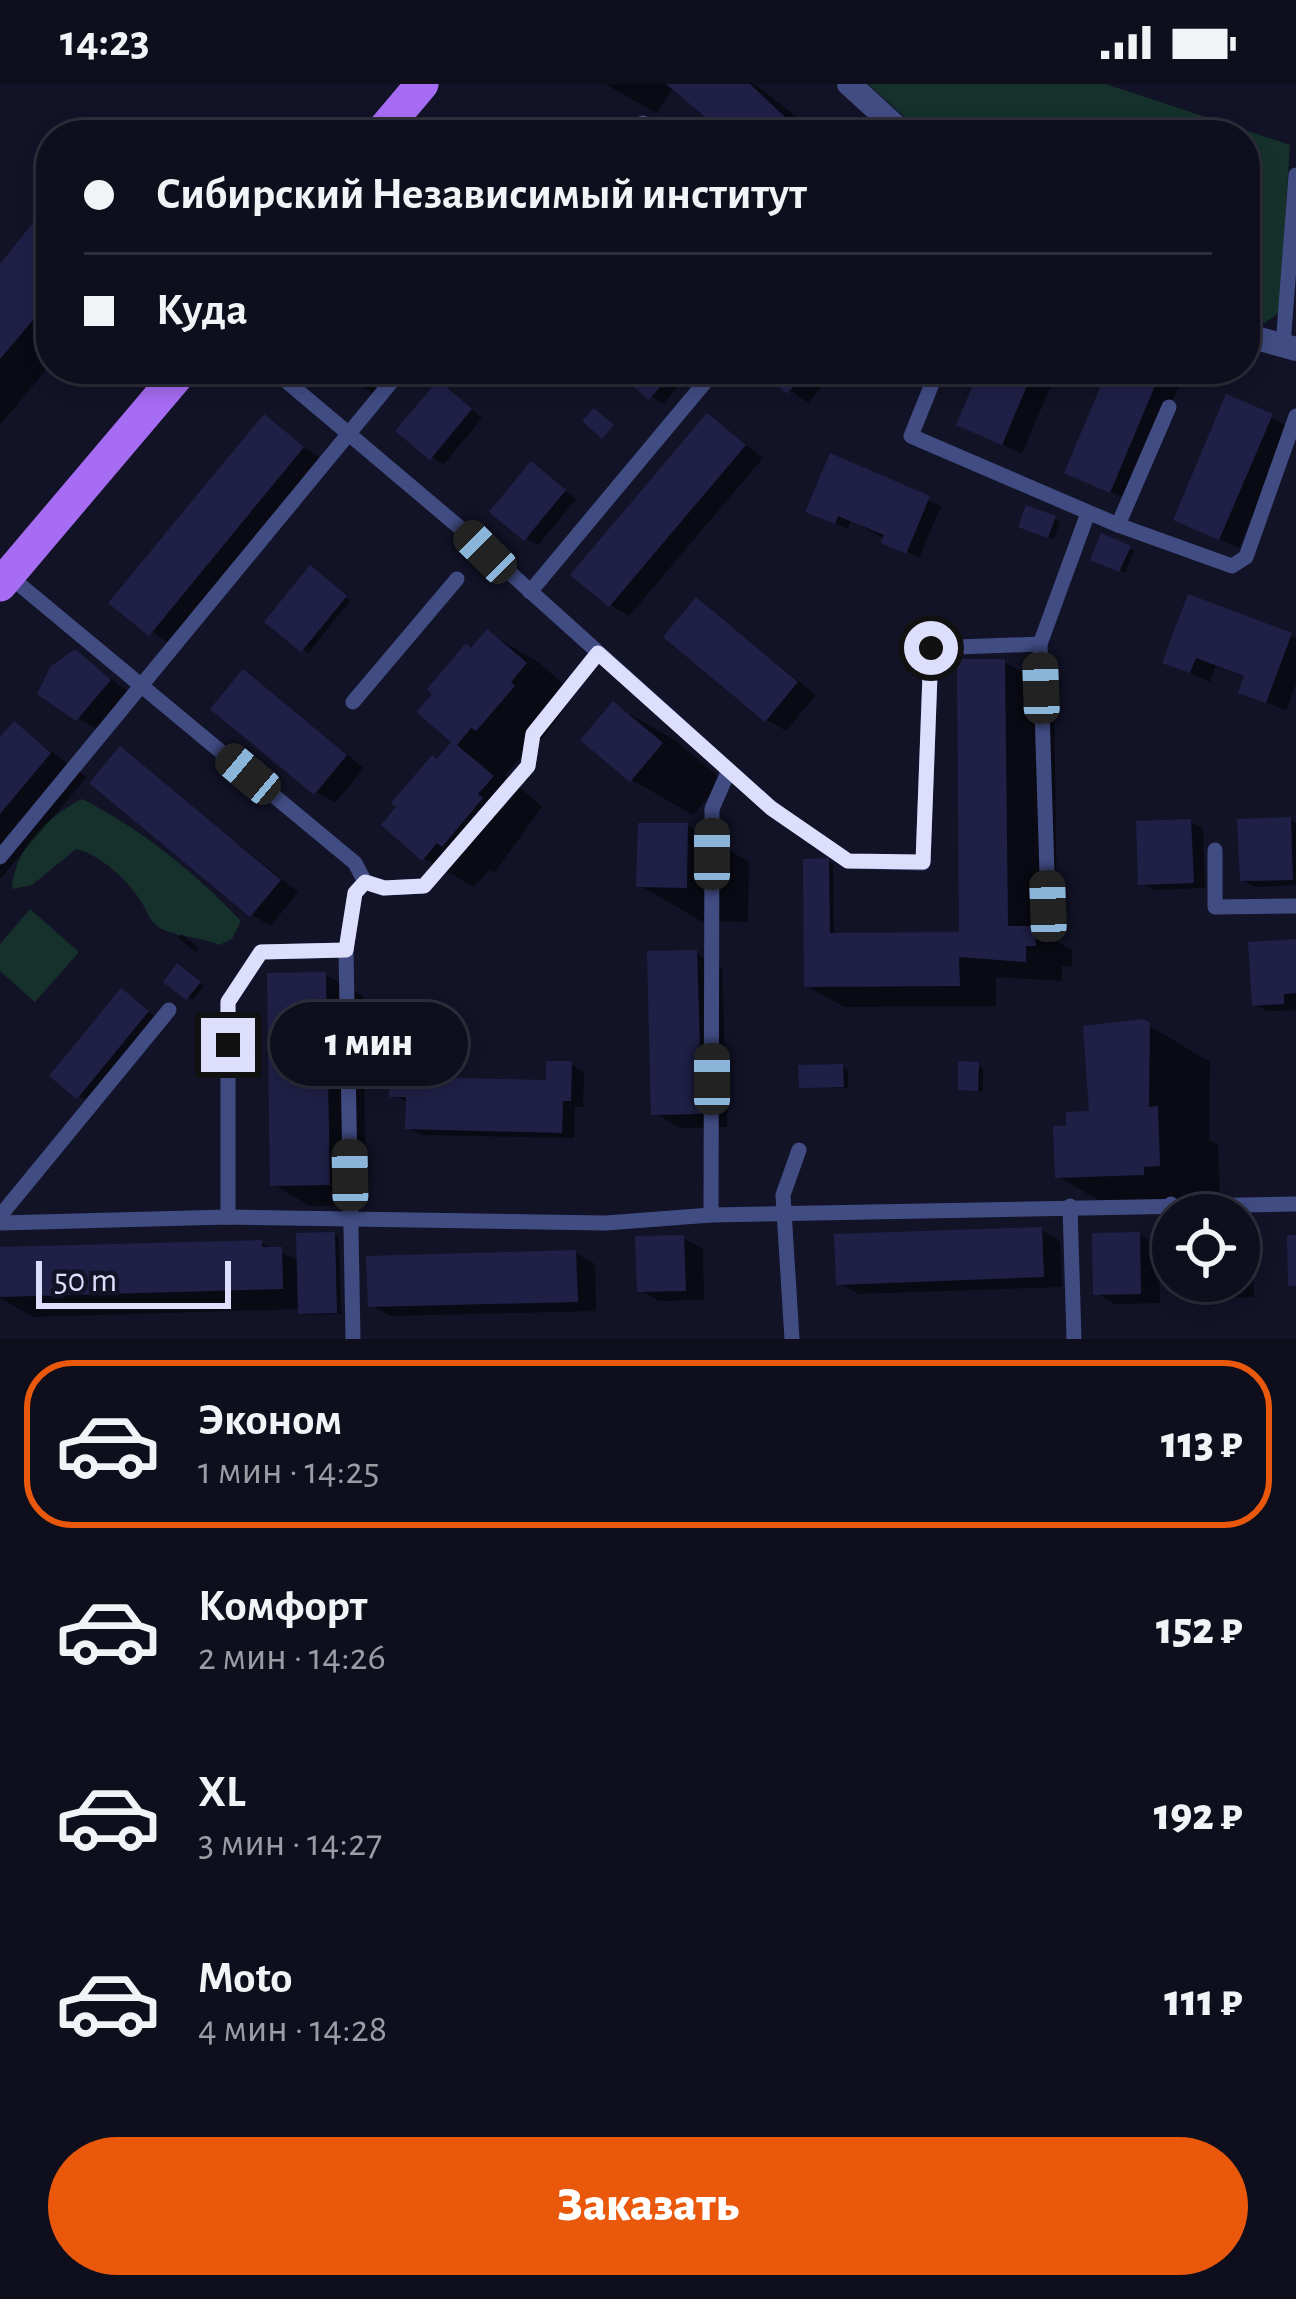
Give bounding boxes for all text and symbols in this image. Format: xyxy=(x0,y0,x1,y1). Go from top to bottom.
text: 14:23 xyxy=(60,19,150,64)
text: Сибирский Независимый институт xyxy=(156,172,807,217)
text: Куда xyxy=(156,288,248,333)
car xyxy=(447,514,523,590)
route start xyxy=(904,621,958,675)
car xyxy=(1022,651,1060,725)
car xyxy=(209,737,287,811)
car xyxy=(694,818,730,890)
car xyxy=(1029,869,1067,943)
callout: 1 мин xyxy=(270,1003,468,1087)
route end xyxy=(201,1018,255,1072)
text: 1 мин xyxy=(325,1024,413,1063)
car xyxy=(694,1043,730,1115)
car xyxy=(331,1139,369,1211)
map controls xyxy=(1152,1194,1260,1302)
button: locate xyxy=(1152,1194,1260,1302)
scale bar xyxy=(36,1255,231,1308)
text: 50 m xyxy=(54,1265,117,1298)
icon: car xyxy=(54,1390,162,1498)
text: Эконом xyxy=(198,1398,342,1443)
text: 113 ₽ xyxy=(1161,1421,1242,1466)
text: 1 мин · 14:25 xyxy=(198,1452,380,1491)
icon: car xyxy=(54,1576,162,1684)
text: Комфорт xyxy=(198,1584,367,1629)
text: 152 ₽ xyxy=(1156,1607,1242,1652)
text: 2 мин · 14:26 xyxy=(198,1638,386,1677)
icon: car xyxy=(54,1762,162,1870)
text: XL xyxy=(198,1770,246,1815)
text: 192 ₽ xyxy=(1154,1793,1242,1838)
text: 3 мин · 14:27 xyxy=(198,1824,382,1863)
icon: car xyxy=(54,1948,162,2056)
text: Moto xyxy=(198,1956,293,2001)
text: 111 ₽ xyxy=(1164,1979,1242,2024)
text: 4 мин · 14:28 xyxy=(198,2010,387,2049)
button: Заказать xyxy=(48,2137,1248,2275)

